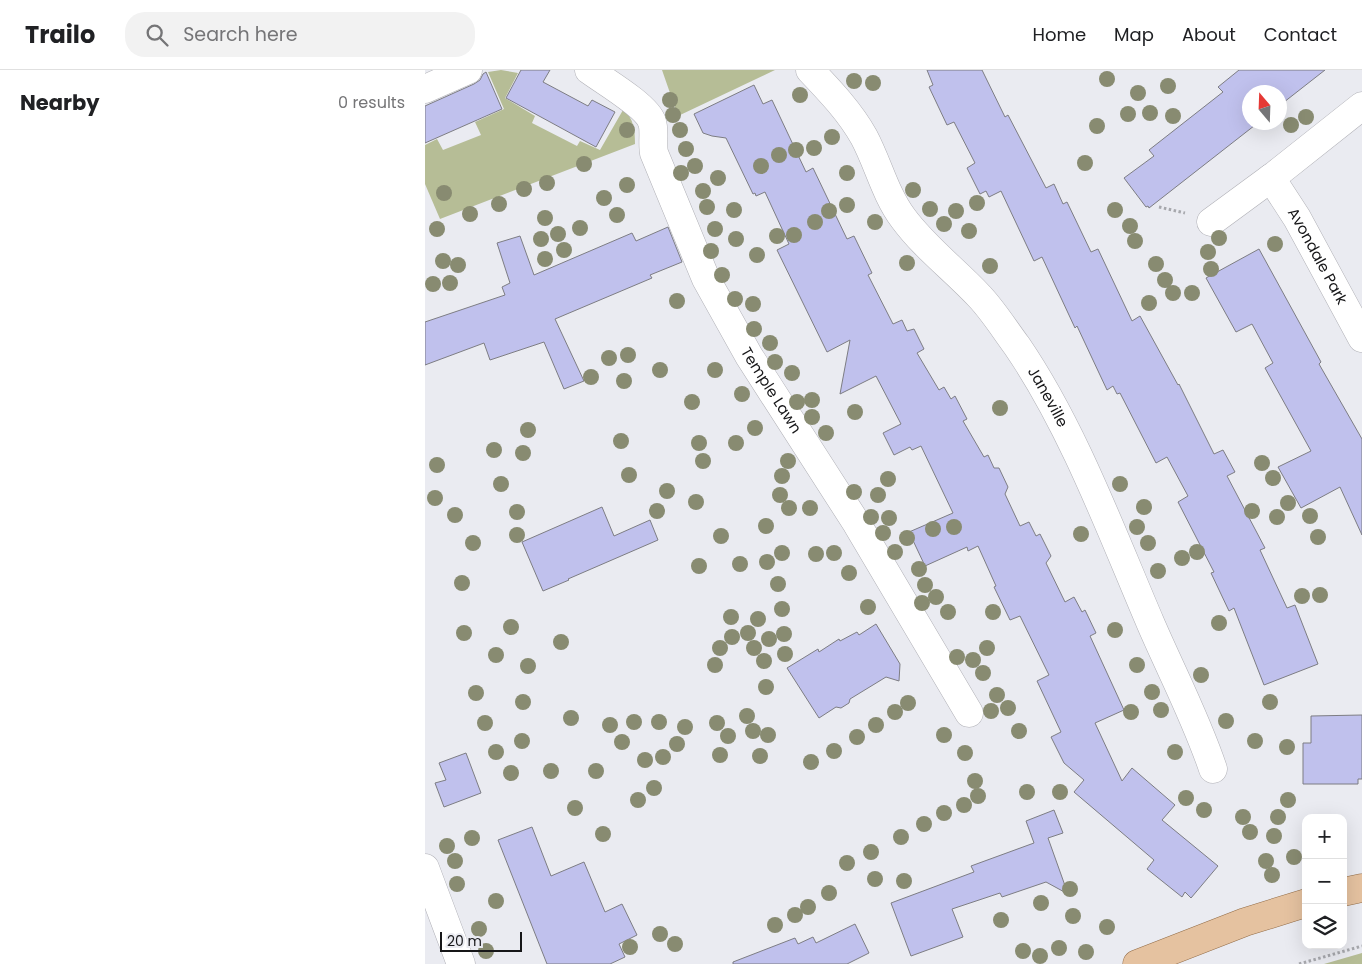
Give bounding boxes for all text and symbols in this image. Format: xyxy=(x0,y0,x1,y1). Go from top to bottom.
search box xyxy=(125,12,475,57)
text: Trailo xyxy=(25,18,95,51)
icon: search xyxy=(143,21,171,49)
text: Search here xyxy=(183,21,298,48)
text: Home xyxy=(1032,22,1086,47)
text: Map xyxy=(1114,22,1154,47)
text: About xyxy=(1182,22,1236,47)
text: Contact xyxy=(1264,22,1337,47)
north arrow xyxy=(1242,85,1287,130)
text: Nearby xyxy=(20,88,100,117)
text: 0 results xyxy=(338,91,405,114)
street label: Avondale Park xyxy=(1283,203,1353,308)
street label: Temple Lawn xyxy=(736,343,807,437)
street label: Janeville xyxy=(1023,363,1074,431)
map controls xyxy=(1302,814,1347,949)
button: + xyxy=(1302,814,1347,859)
button: − xyxy=(1302,859,1347,904)
button: layers xyxy=(1302,904,1347,949)
scale bar xyxy=(440,929,523,952)
text: 20 m xyxy=(447,931,482,951)

